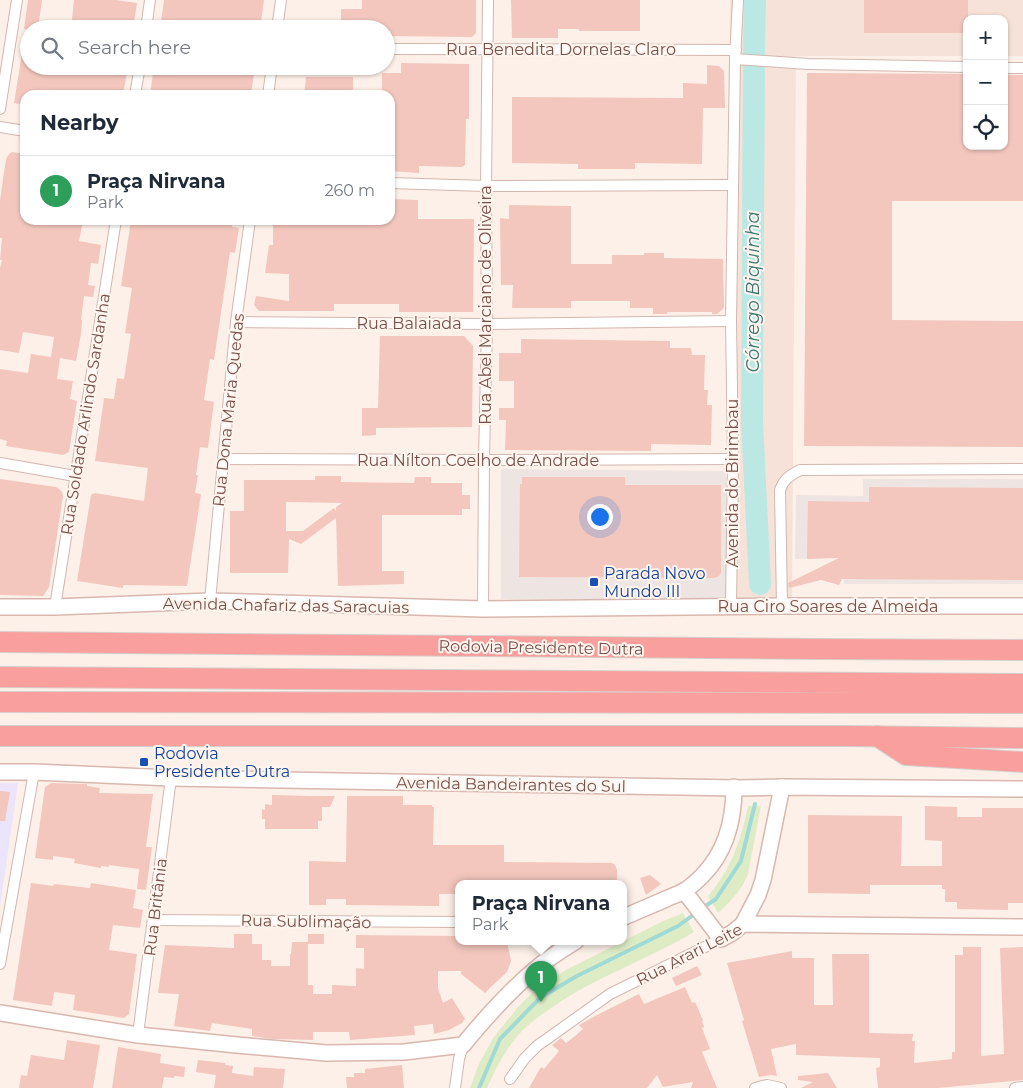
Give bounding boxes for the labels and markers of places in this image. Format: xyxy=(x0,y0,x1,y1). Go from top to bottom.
place label: Parada Novo Mundo III xyxy=(604,564,706,601)
marker: Parada Novo Mundo III xyxy=(588,576,600,588)
place label: Rodovia Presidente Dutra xyxy=(154,744,290,781)
marker: Rodovia Presidente Dutra xyxy=(138,756,150,768)
pin: 1 xyxy=(525,961,557,1002)

